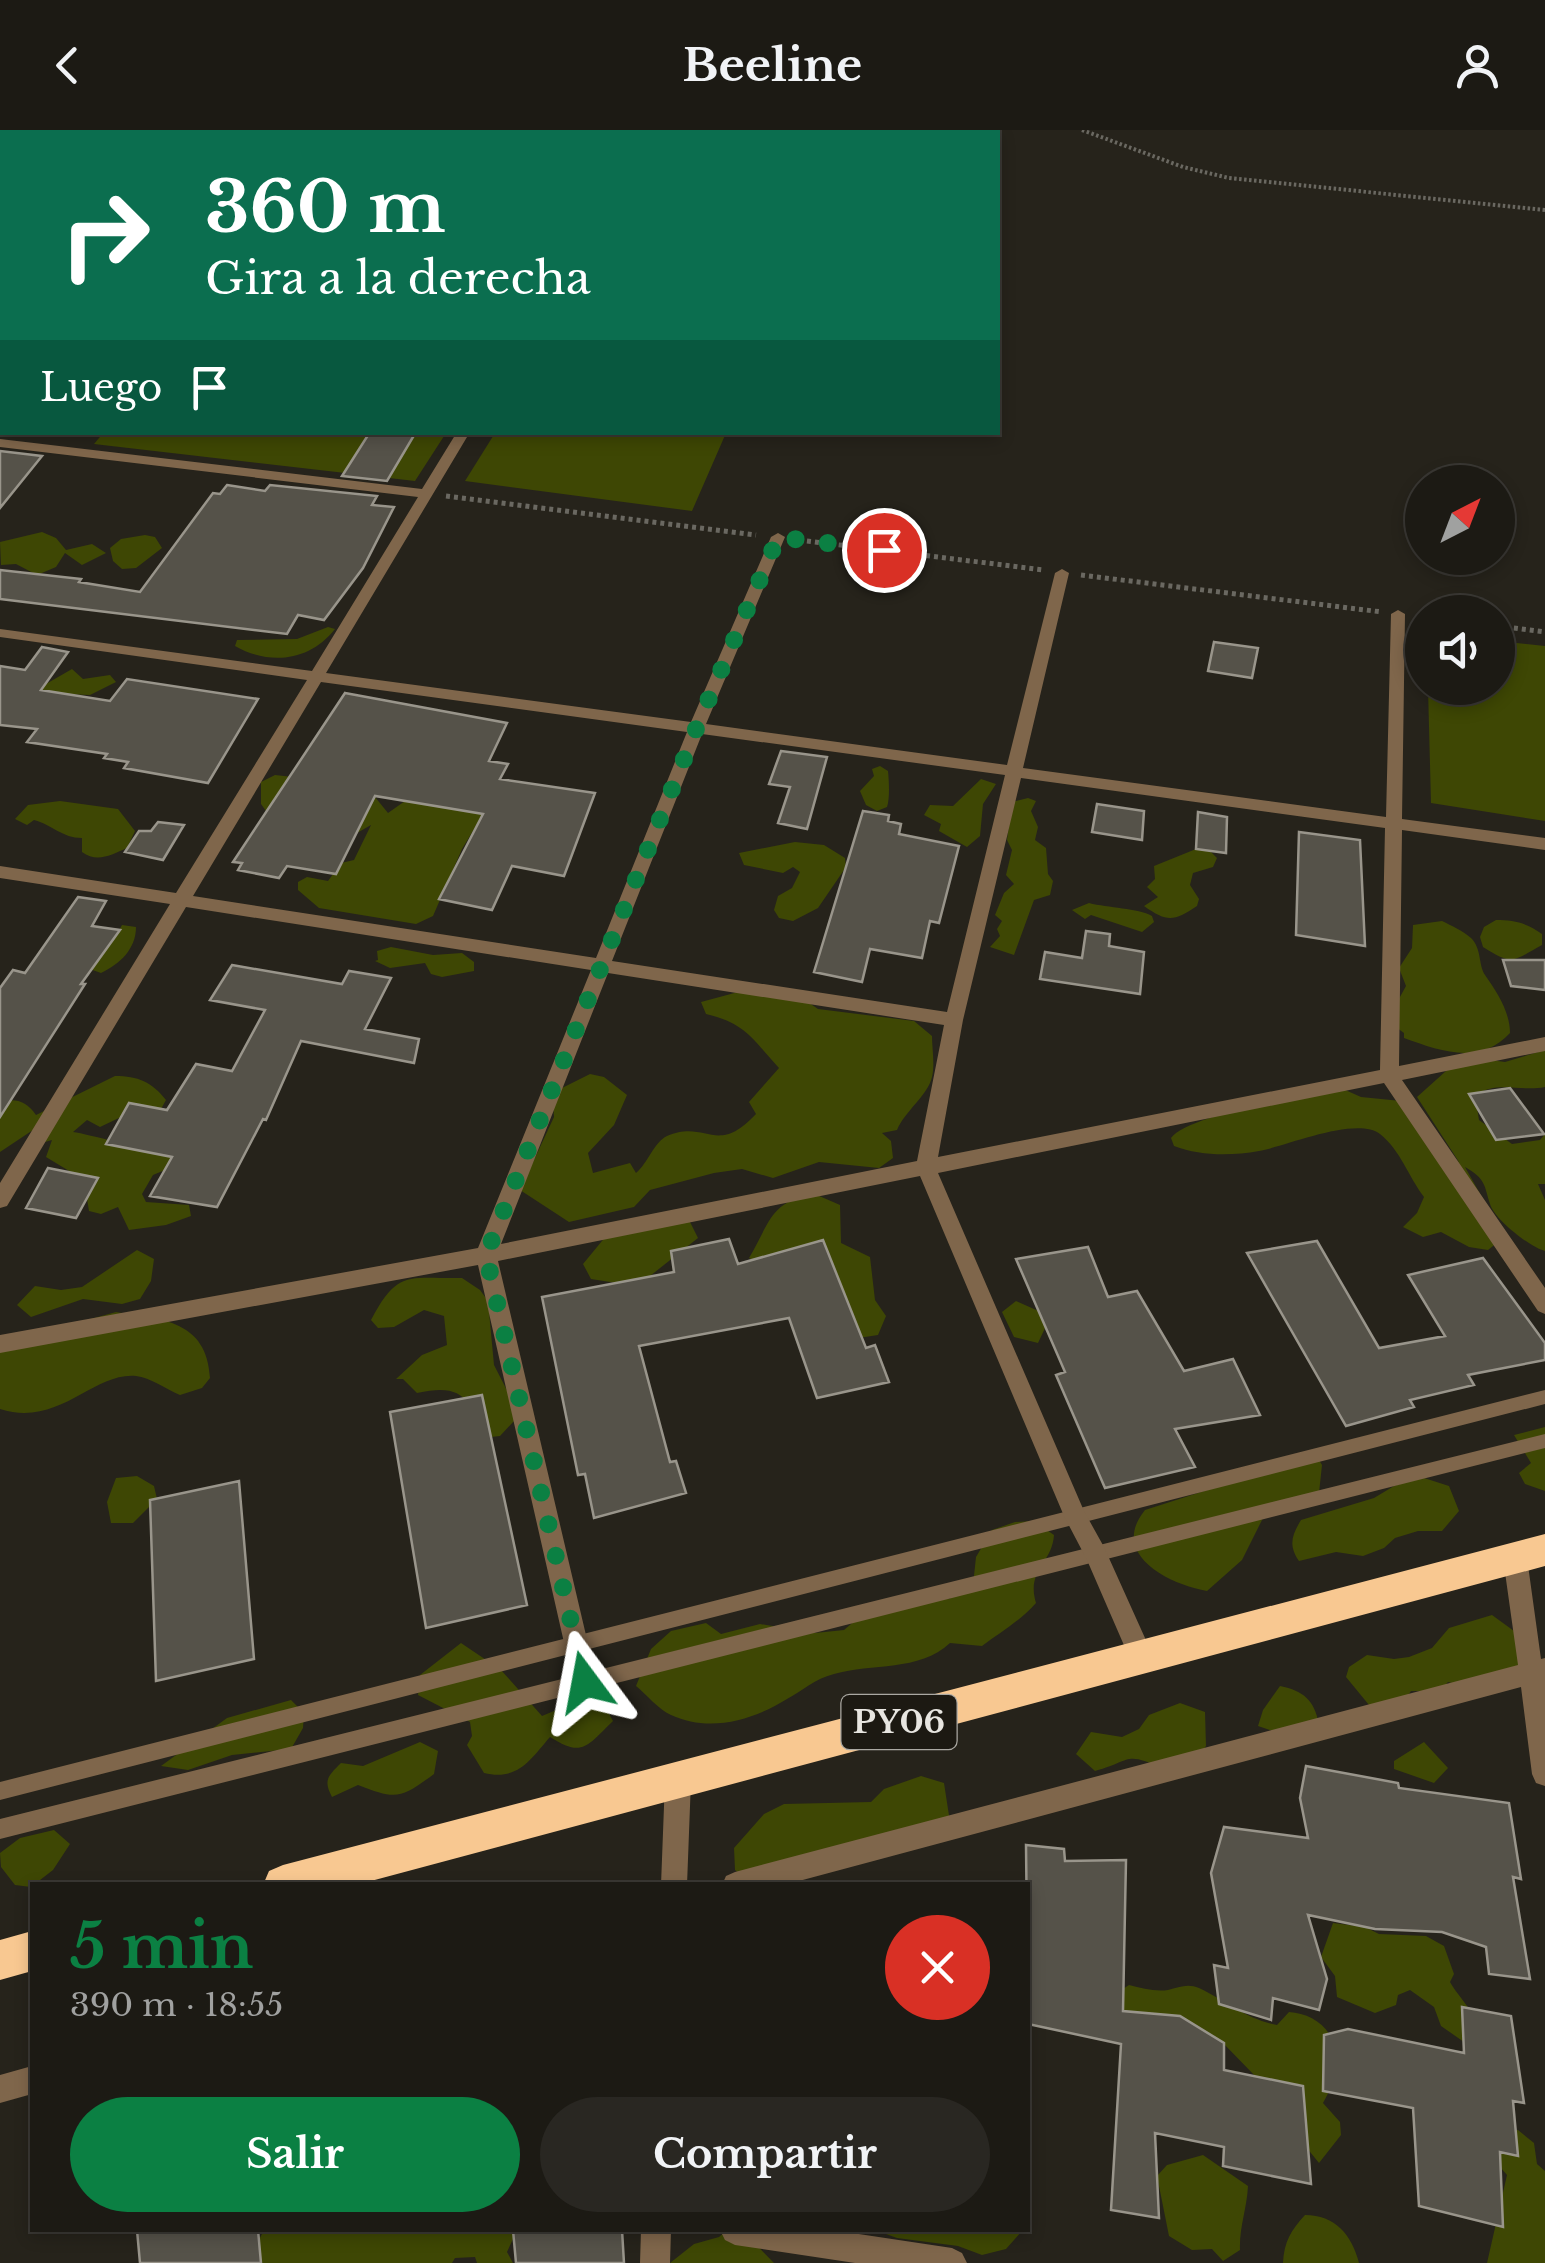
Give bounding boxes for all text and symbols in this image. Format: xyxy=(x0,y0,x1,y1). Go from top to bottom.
text: Beeline xyxy=(683,37,862,93)
icon: back xyxy=(40,38,95,93)
icon: person xyxy=(1450,38,1505,93)
text: 360 m xyxy=(205,164,446,251)
icon: right xyxy=(40,170,170,300)
text: Gira a la derecha xyxy=(205,250,591,306)
icon: arrive xyxy=(182,360,237,415)
text: Luego xyxy=(40,364,162,411)
north arrow xyxy=(1405,465,1515,575)
map controls xyxy=(1405,465,1515,705)
pin xyxy=(842,508,927,593)
icon: arrive xyxy=(857,523,912,578)
button: sound xyxy=(1405,595,1515,705)
position arrow xyxy=(533,1630,637,1734)
road number: PY06 xyxy=(842,1695,956,1749)
text: 5 min xyxy=(70,1910,253,1984)
button: close xyxy=(885,1915,990,2020)
text: 390 m · 18:55 xyxy=(70,1985,283,2025)
button: Salir xyxy=(70,2097,520,2212)
button: Compartir xyxy=(540,2097,990,2212)

